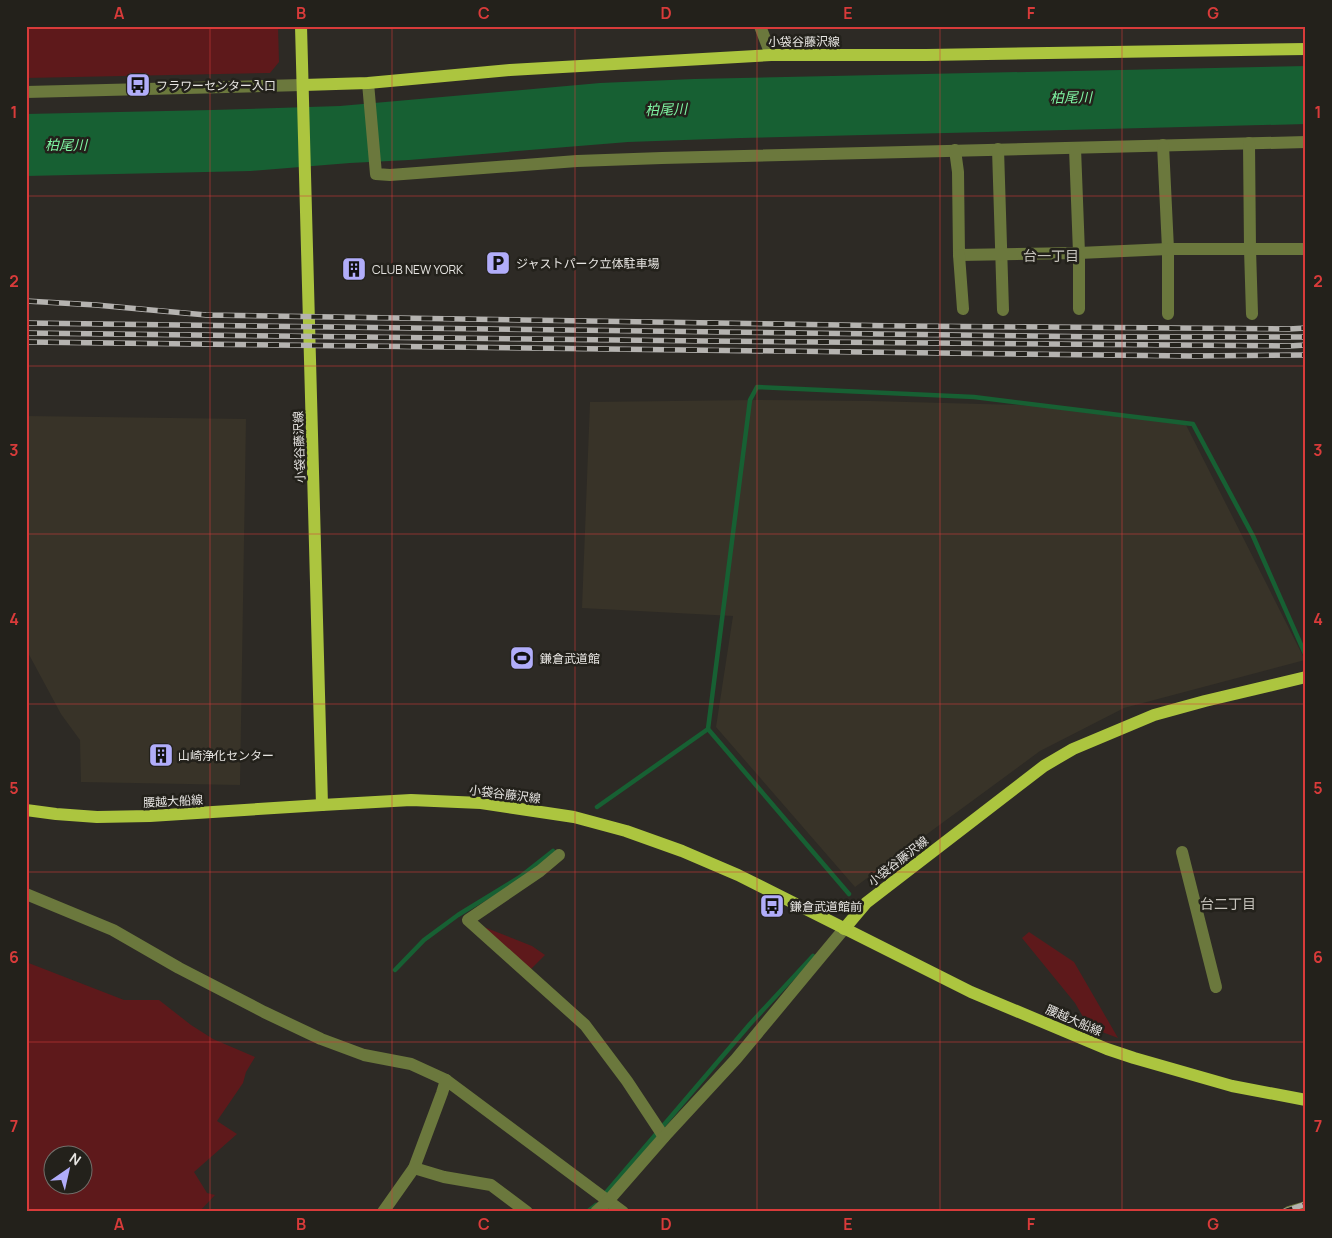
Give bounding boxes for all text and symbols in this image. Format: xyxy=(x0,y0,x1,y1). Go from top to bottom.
text: A xyxy=(114,2,125,24)
text: B xyxy=(296,2,306,24)
text: C xyxy=(478,2,490,24)
text: D xyxy=(660,2,672,24)
text: E xyxy=(843,2,853,24)
text: F xyxy=(1027,2,1036,24)
text: G xyxy=(1207,2,1219,24)
street label: 小袋谷藤沢線 xyxy=(768,33,840,50)
bus stop icon: フラワーセンター入口 xyxy=(125,72,151,98)
place label: フラワーセンター入口 xyxy=(156,77,276,94)
water label: 柏尾川 xyxy=(1050,87,1094,107)
water label: 柏尾川 xyxy=(645,99,689,119)
text: 1 xyxy=(10,101,18,123)
text: 1 xyxy=(1314,101,1322,123)
water label: 柏尾川 xyxy=(45,135,89,154)
district label: 台一丁目 xyxy=(1023,246,1079,265)
parking icon: ジャストパーク立体駐車場 xyxy=(485,250,511,276)
place label: ジャストパーク立体駐車場 xyxy=(516,255,659,272)
building icon: CLUB NEW YORK xyxy=(341,256,367,282)
place label: CLUB NEW YORK xyxy=(372,261,464,278)
text: 2 xyxy=(9,270,19,292)
text: 2 xyxy=(1313,270,1323,292)
street label: 小袋谷藤沢線 xyxy=(289,411,309,483)
text: 3 xyxy=(9,439,19,461)
text: 3 xyxy=(1313,439,1323,461)
text: 4 xyxy=(9,608,19,630)
text: 4 xyxy=(1313,608,1323,630)
sports icon: 鎌倉武道館 xyxy=(509,645,535,671)
place label: 鎌倉武道館 xyxy=(540,650,600,667)
building icon: 山崎浄化センター xyxy=(148,742,174,768)
place label: 山崎浄化センター xyxy=(178,747,274,764)
text: 5 xyxy=(9,777,19,799)
text: 5 xyxy=(1313,777,1323,799)
street label: 小袋谷藤沢線 xyxy=(468,781,542,807)
street label: 腰越大船線 xyxy=(143,791,203,811)
street label: 小袋谷藤沢線 xyxy=(864,832,932,890)
bus stop icon: 鎌倉武道館前 xyxy=(759,893,785,919)
district label: 台二丁目 xyxy=(1200,894,1256,913)
place label: 鎌倉武道館前 xyxy=(790,898,862,915)
text: 6 xyxy=(9,946,19,968)
text: 6 xyxy=(1313,946,1323,968)
street label: 腰越大船線 xyxy=(1043,1000,1105,1040)
text: 7 xyxy=(10,1115,18,1137)
text: 7 xyxy=(1314,1115,1322,1137)
north arrow xyxy=(42,1146,92,1196)
text: N xyxy=(66,1148,85,1169)
text: A xyxy=(114,1213,125,1235)
text: B xyxy=(296,1213,306,1235)
text: C xyxy=(478,1213,490,1235)
text: D xyxy=(660,1213,672,1235)
text: E xyxy=(843,1213,853,1235)
text: F xyxy=(1027,1213,1036,1235)
text: G xyxy=(1207,1213,1219,1235)

